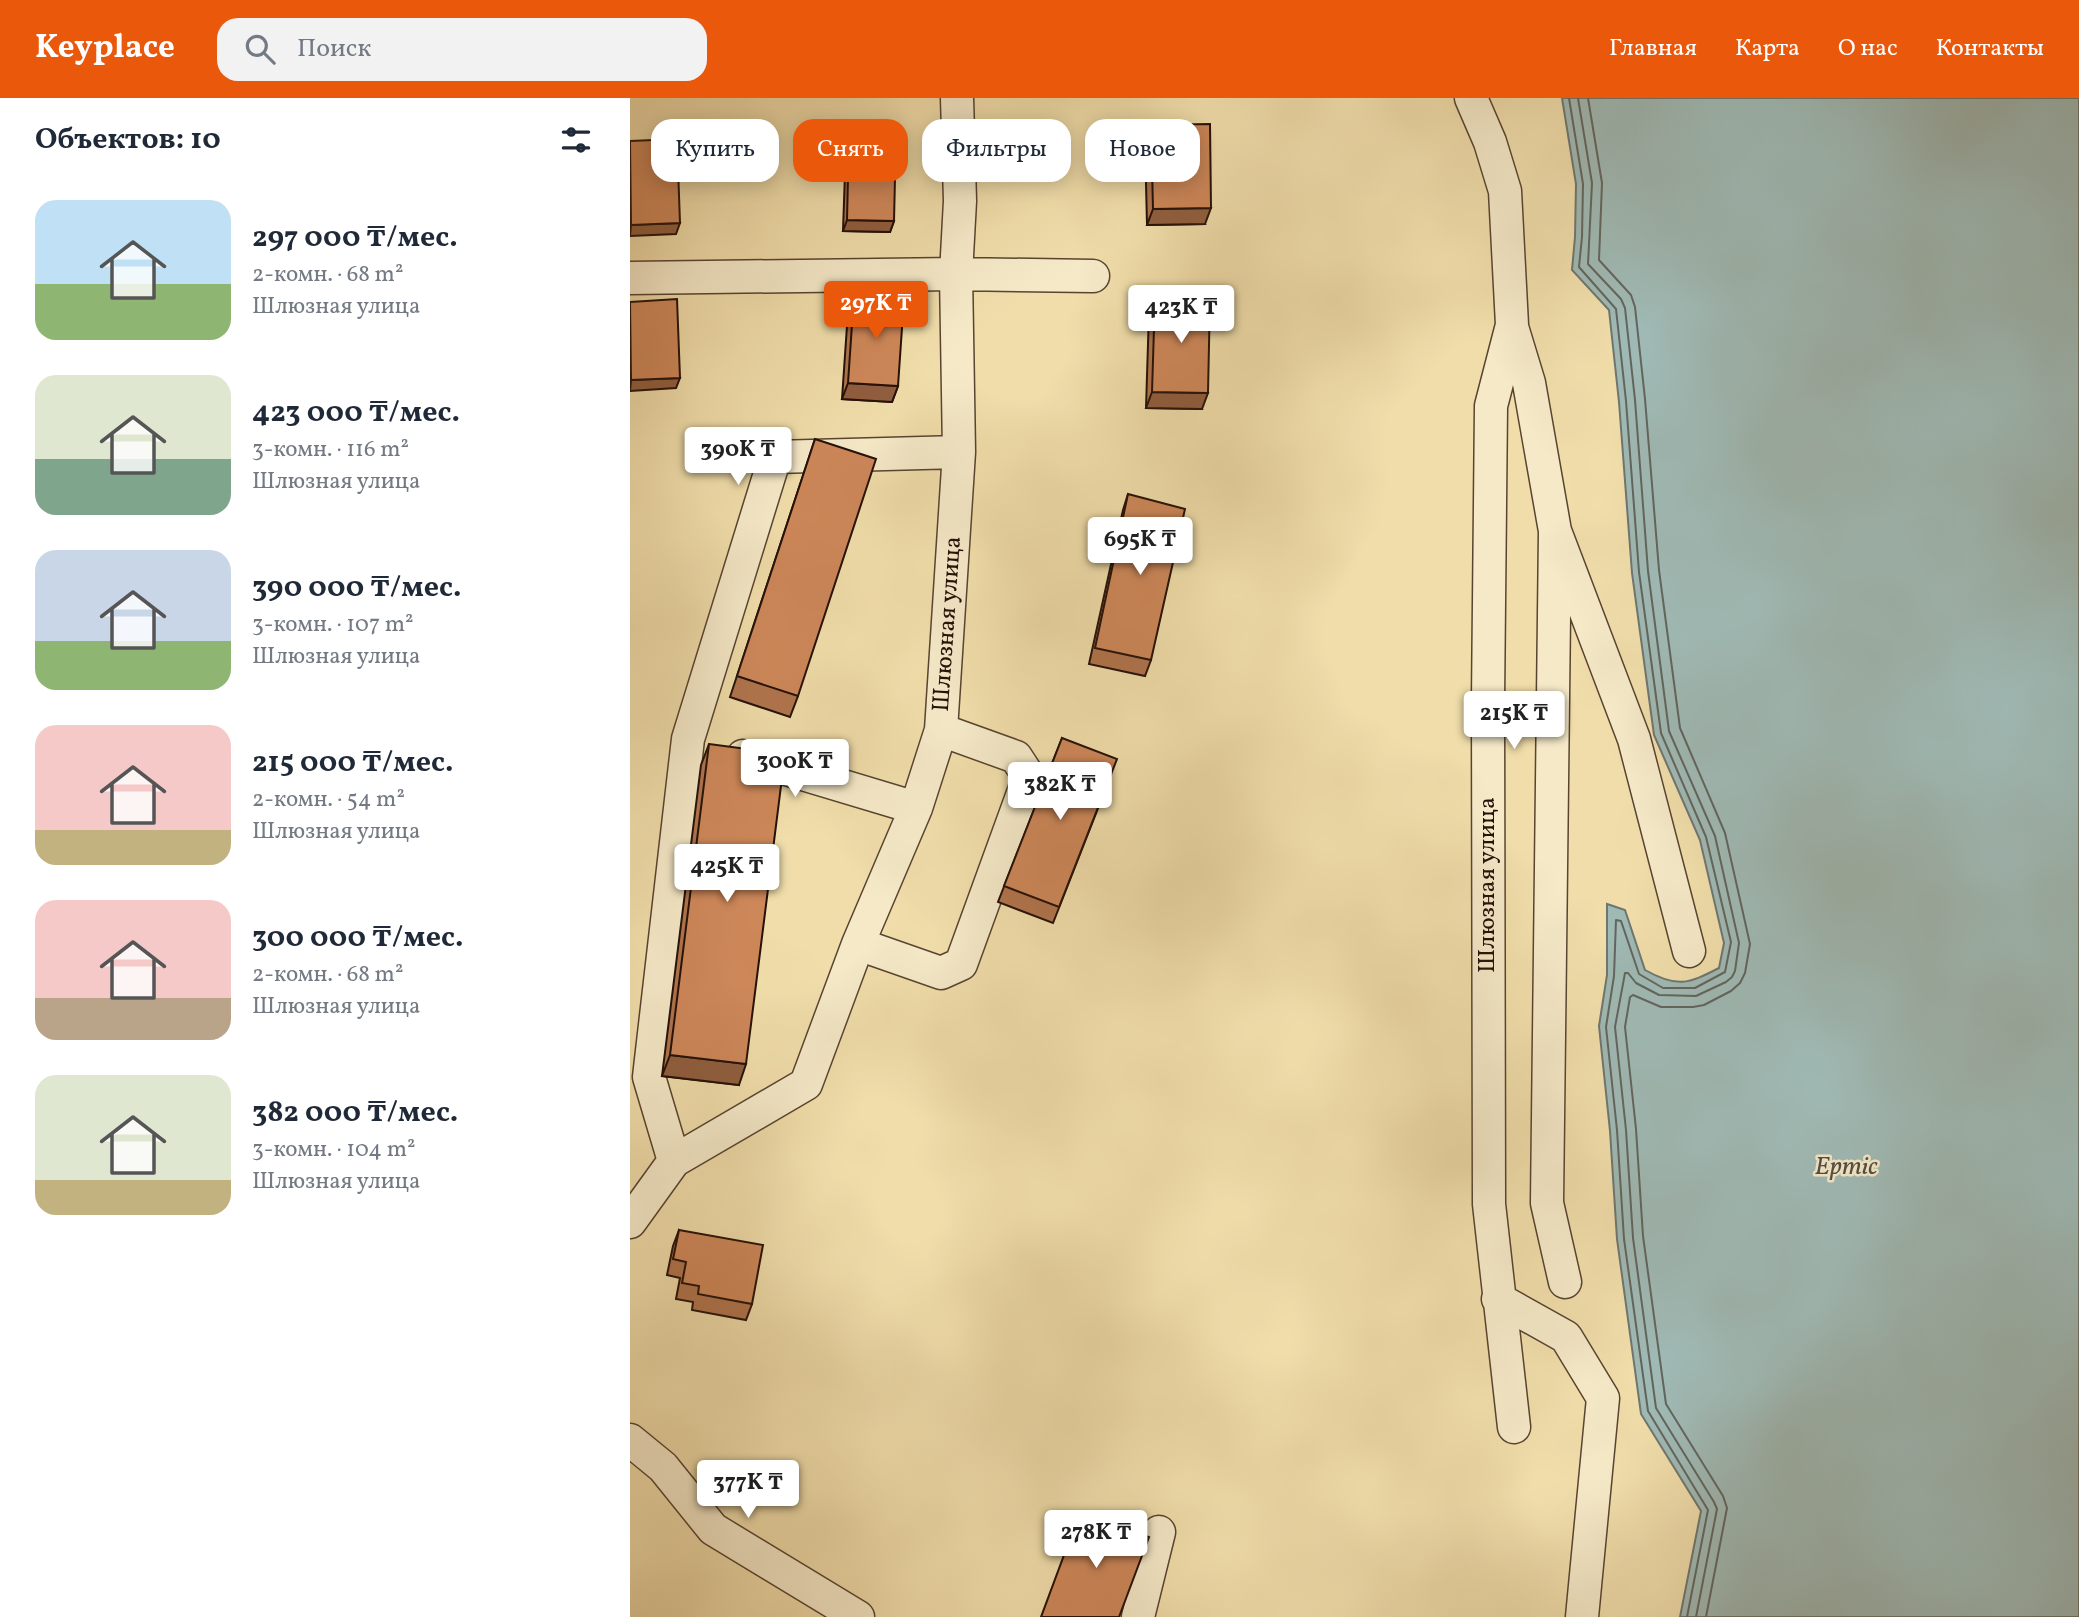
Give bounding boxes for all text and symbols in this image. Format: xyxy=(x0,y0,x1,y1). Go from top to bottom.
search box xyxy=(217,18,707,81)
text: Keyplace xyxy=(35,26,175,72)
icon: search xyxy=(241,30,279,68)
text: Поиск xyxy=(297,31,371,67)
text: Главная xyxy=(1609,32,1697,66)
text: Карта xyxy=(1735,32,1800,66)
text: О нас xyxy=(1838,32,1898,66)
text: Контакты xyxy=(1936,32,2044,66)
text: Объектов: 10 xyxy=(35,119,221,161)
chip: Купить xyxy=(651,119,779,182)
chip: Снять xyxy=(793,119,908,182)
chip: Фильтры xyxy=(922,119,1071,182)
chip: Новое xyxy=(1085,119,1200,182)
icon: filters xyxy=(557,121,595,159)
text: 297 000 ₸/мес. xyxy=(252,217,458,259)
icon: home xyxy=(91,228,175,312)
text: 2-комн. · 68 m² xyxy=(252,259,403,291)
pin: 297K ₸ xyxy=(819,282,933,341)
pin: 423K ₸ xyxy=(1124,286,1238,345)
text: 297K ₸ xyxy=(840,288,912,320)
text: Шлюзная улица xyxy=(252,291,421,323)
text: 423K ₸ xyxy=(1144,292,1218,324)
text: 423 000 ₸/мес. xyxy=(252,392,460,434)
icon: home xyxy=(91,403,175,487)
pin: 390K ₸ xyxy=(681,428,795,487)
text: 3-комн. · 116 m² xyxy=(252,434,409,466)
text: 390K ₸ xyxy=(701,434,775,466)
text: Шлюзная улица xyxy=(252,466,421,498)
pin: 695K ₸ xyxy=(1083,518,1197,577)
text: 695K ₸ xyxy=(1104,524,1176,556)
street label: Шлюзная улица xyxy=(925,535,971,713)
text: 390 000 ₸/мес. xyxy=(252,567,462,609)
icon: home xyxy=(91,578,175,662)
text: 3-комн. · 107 m² xyxy=(252,609,414,641)
text: Шлюзная улица xyxy=(252,641,421,673)
pin: 215K ₸ xyxy=(1457,692,1571,751)
text: 215K ₸ xyxy=(1480,698,1548,730)
pin: 300K ₸ xyxy=(738,740,852,799)
text: 215 000 ₸/мес. xyxy=(252,742,454,784)
text: 300K ₸ xyxy=(757,746,833,778)
icon: home xyxy=(91,753,175,837)
pin: 382K ₸ xyxy=(1003,762,1117,822)
text: 382K ₸ xyxy=(1024,769,1096,801)
text: 2-комн. · 54 m² xyxy=(252,784,405,816)
street label: Шлюзная улица xyxy=(1471,797,1505,973)
text: Шлюзная улица xyxy=(252,816,421,848)
pin: 425K ₸ xyxy=(670,844,784,904)
text: 425K ₸ xyxy=(690,851,764,883)
text: 300 000 ₸/мес. xyxy=(252,917,464,959)
icon: home xyxy=(91,928,175,1012)
text: 2-комн. · 68 m² xyxy=(252,959,403,991)
text: Шлюзная улица xyxy=(252,991,421,1023)
text: 382 000 ₸/мес. xyxy=(252,1092,458,1134)
icon: home xyxy=(91,1103,175,1187)
text: 3-комн. · 104 m² xyxy=(252,1134,416,1166)
water label: Ертіс xyxy=(1814,1149,1878,1185)
text: Шлюзная улица xyxy=(252,1166,421,1198)
pin: 377K ₸ xyxy=(691,1460,805,1520)
text: 377K ₸ xyxy=(713,1467,783,1499)
pin: 278K ₸ xyxy=(1039,1510,1153,1570)
text: 278K ₸ xyxy=(1060,1517,1132,1549)

